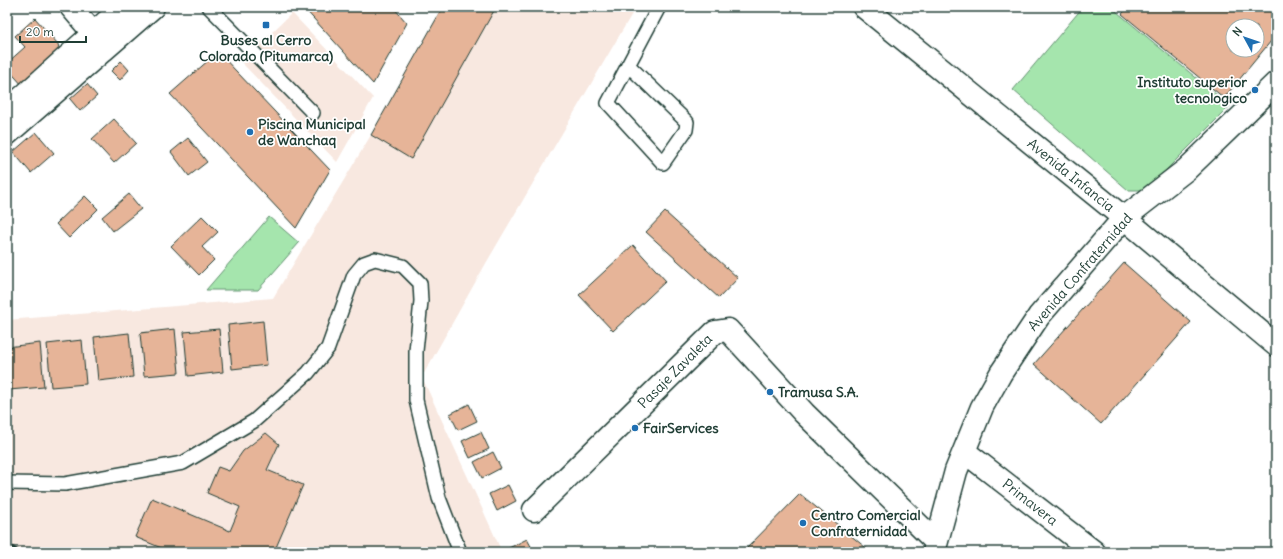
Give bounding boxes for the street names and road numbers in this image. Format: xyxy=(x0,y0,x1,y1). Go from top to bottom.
street label: Avenida Infancia xyxy=(1024,134,1118,216)
street label: Avenida Confraternidad xyxy=(1024,209,1136,335)
street label: Pasaje Zavaleta xyxy=(634,330,716,412)
street label: Primavera xyxy=(999,475,1061,529)

